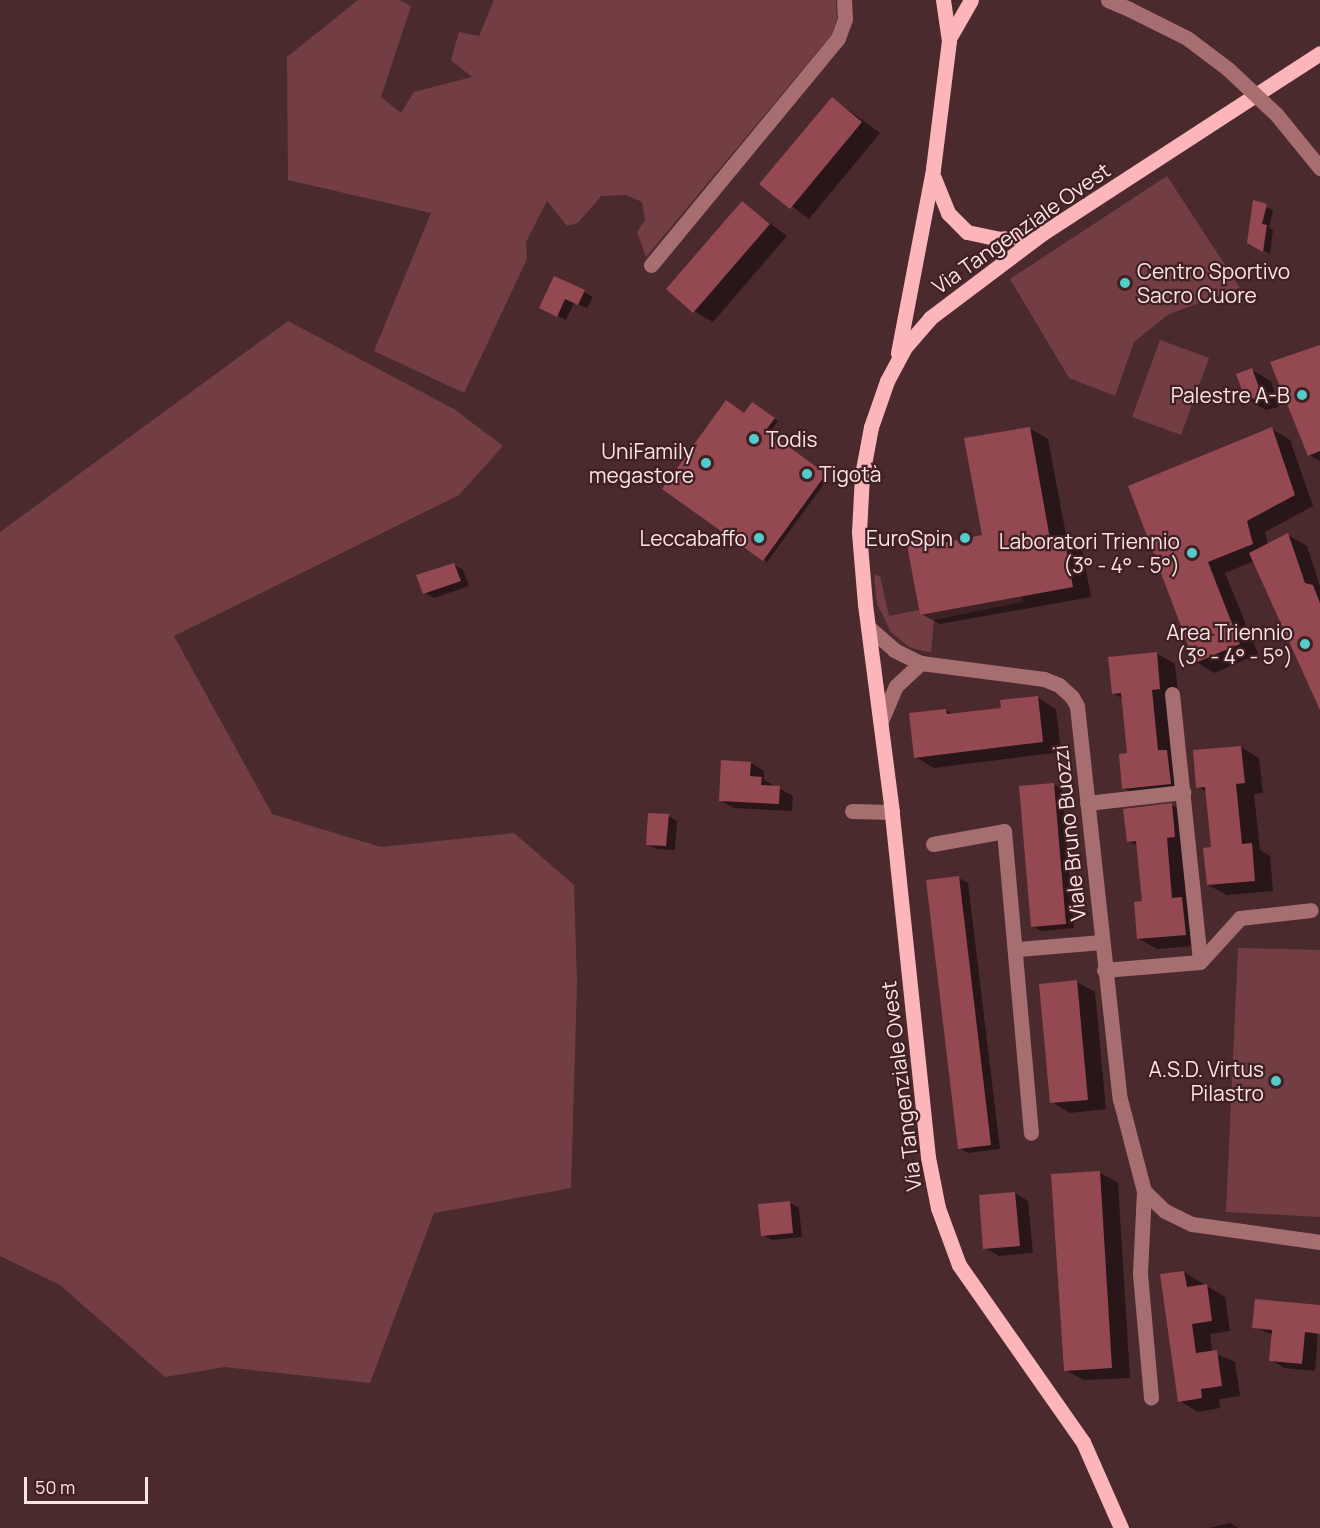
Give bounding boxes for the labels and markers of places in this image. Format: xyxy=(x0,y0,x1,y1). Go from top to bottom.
place label: Centro Sportivo Sacro Cuore xyxy=(1137,258,1290,308)
marker: Centro Sportivo Sacro Cuore xyxy=(1118,276,1132,290)
place label: Palestre A-B xyxy=(1171,382,1290,408)
marker: Palestre A-B xyxy=(1295,388,1309,402)
place label: Todis xyxy=(766,426,818,452)
marker: Todis xyxy=(747,432,761,446)
place label: UniFamily megastore xyxy=(589,438,694,488)
marker: UniFamily megastore xyxy=(699,456,713,470)
place label: Tigotà xyxy=(819,461,881,487)
marker: Tigotà xyxy=(800,467,814,481)
place label: Leccabaffo xyxy=(639,525,747,551)
place label: EuroSpin xyxy=(866,525,953,551)
place label: Laboratori Triennio (3° - 4° - 5°) xyxy=(999,528,1180,578)
marker: Leccabaffo xyxy=(752,531,766,545)
marker: EuroSpin xyxy=(958,531,972,545)
marker: Laboratori Triennio (3° - 4° - 5°) xyxy=(1185,546,1199,560)
place label: Area Triennio (3° - 4° - 5°) xyxy=(1166,619,1293,669)
marker: Area Triennio (3° - 4° - 5°) xyxy=(1298,637,1312,651)
place label: A.S.D. Virtus Pilastro xyxy=(1148,1056,1264,1106)
marker: A.S.D. Virtus Pilastro xyxy=(1269,1074,1283,1088)

